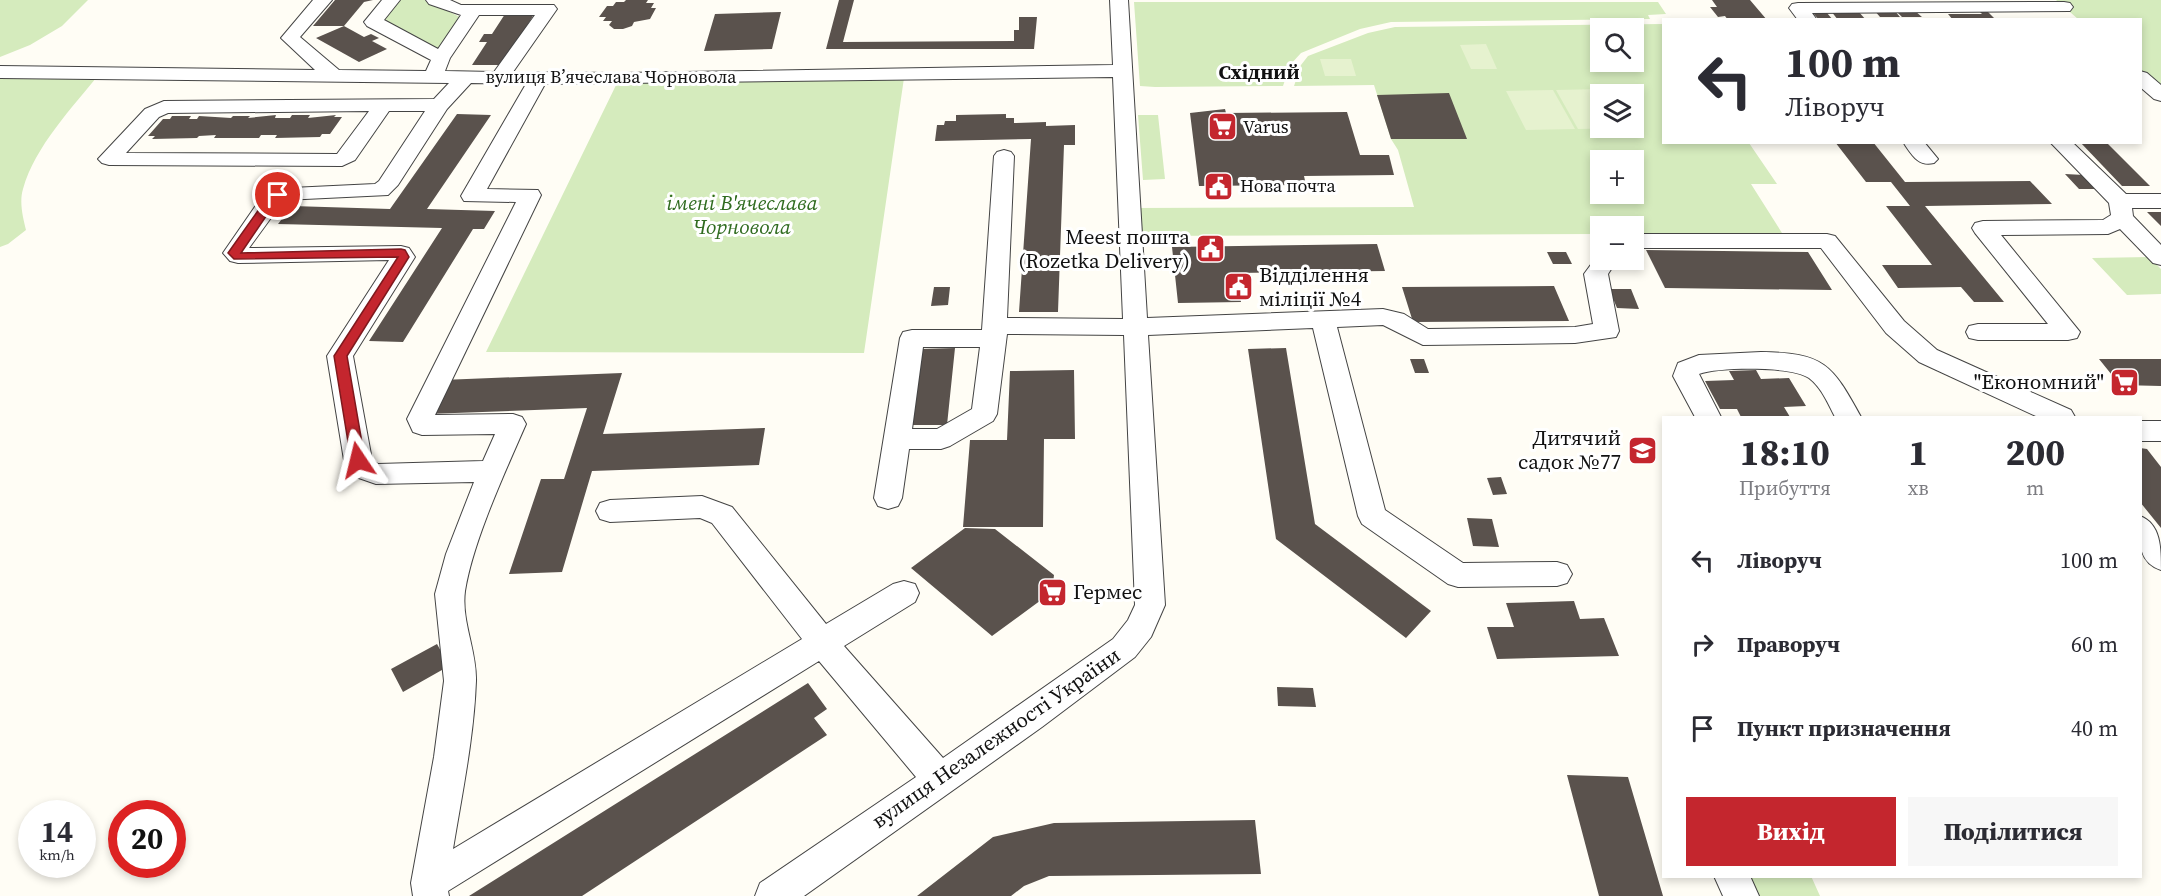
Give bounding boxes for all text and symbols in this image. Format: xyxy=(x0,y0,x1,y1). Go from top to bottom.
map controls xyxy=(1590,18,1644,270)
button: search xyxy=(1590,18,1644,72)
text: 100 m xyxy=(1785,33,1900,91)
icon: left xyxy=(1686,42,1764,120)
district label: Східний xyxy=(1218,58,1300,86)
street label: вулиця Вʼячеслава Чорновола xyxy=(486,64,737,89)
button: layers xyxy=(1590,84,1644,138)
text: Ліворуч xyxy=(1785,88,1885,125)
supermarket icon: Varus xyxy=(1206,111,1238,143)
place label: Varus xyxy=(1243,114,1289,139)
button: + xyxy=(1590,150,1644,204)
pin xyxy=(252,169,303,220)
public building icon: Нова почта xyxy=(1203,170,1235,202)
place label: Нова почта xyxy=(1240,173,1336,198)
icon: arrive xyxy=(261,178,294,211)
park label: імені В'ячеслава Чорновола xyxy=(666,188,818,241)
button: − xyxy=(1590,216,1644,270)
place label: Meest пошта (Rozetka Delivery) xyxy=(1018,222,1190,275)
public building icon: Meest пошта (Rozetka Delivery) xyxy=(1195,233,1227,265)
place label: Відділення міліції №4 xyxy=(1259,260,1369,313)
public building icon: Відділення міліції №4 xyxy=(1222,271,1254,303)
supermarket icon: "Економний" xyxy=(2109,366,2141,398)
place label: "Економний" xyxy=(1974,367,2104,396)
place label: Дитячий садок №77 xyxy=(1518,423,1621,476)
position arrow xyxy=(326,428,390,492)
text: 18:10 xyxy=(1740,428,1830,477)
text: 1 xyxy=(1908,428,1928,477)
text: 200 xyxy=(2006,428,2065,477)
school or university icon: Дитячий садок №77 xyxy=(1626,434,1658,466)
text: Прибуття xyxy=(1739,474,1831,502)
text: хв xyxy=(1908,474,1929,502)
text: m xyxy=(2026,474,2044,502)
icon: left xyxy=(1686,544,1719,577)
text: Ліворуч xyxy=(1737,545,1822,575)
text: 100 m xyxy=(2060,545,2118,575)
supermarket icon: Гермес xyxy=(1036,576,1068,608)
place label: Гермес xyxy=(1073,577,1142,606)
icon: right xyxy=(1686,628,1719,661)
text: Праворуч xyxy=(1737,629,1840,659)
text: 60 m xyxy=(2071,629,2118,659)
street label: вулиця Незалежності України xyxy=(866,640,1126,835)
icon: arrive xyxy=(1686,712,1719,745)
text: Пункт призначення xyxy=(1737,713,1951,743)
text: 40 m xyxy=(2071,713,2118,743)
button: Вихід xyxy=(1686,797,1896,866)
button: Поділитися xyxy=(1908,797,2118,866)
speed limit sign: 20 xyxy=(108,800,186,878)
text: 14 xyxy=(41,811,73,852)
text: km/h xyxy=(39,844,75,865)

